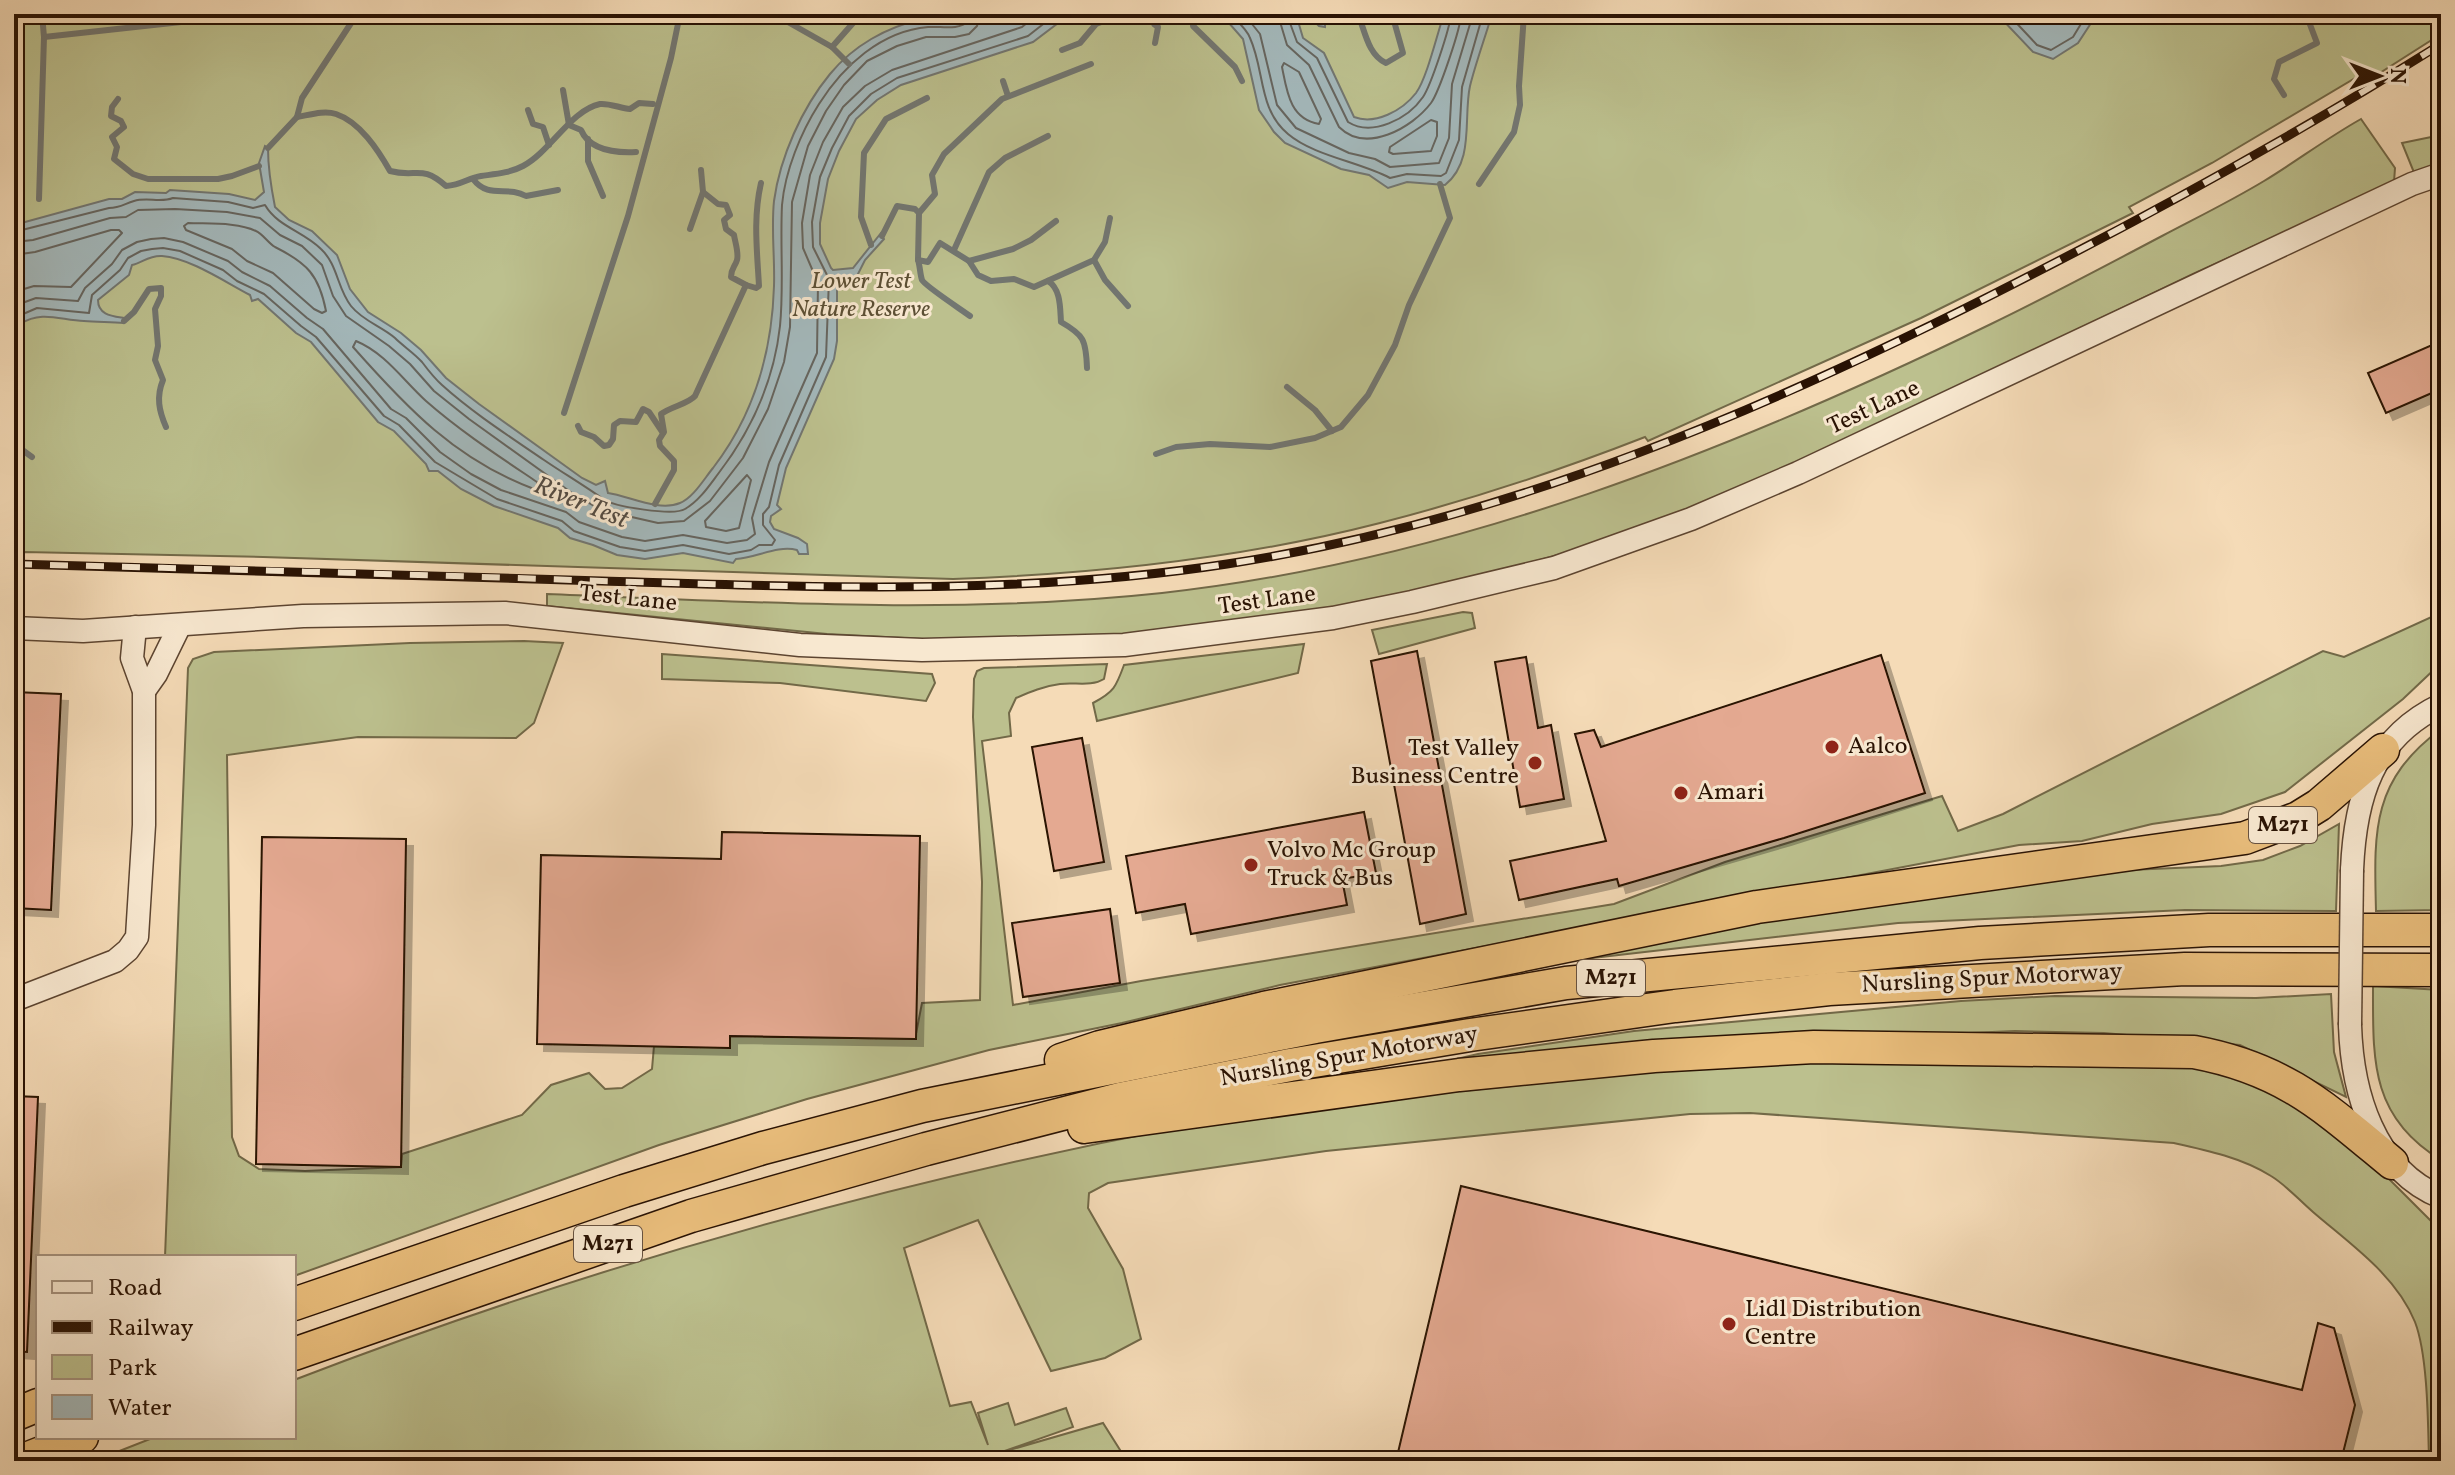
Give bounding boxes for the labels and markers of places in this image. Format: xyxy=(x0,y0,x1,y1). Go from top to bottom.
place label: Aalco xyxy=(1848,730,1908,764)
place label: Test Valley Business Centre xyxy=(1351,732,1519,794)
marker: Aalco xyxy=(1823,738,1841,756)
marker: Test Valley Business Centre xyxy=(1526,754,1544,772)
place label: Amari xyxy=(1697,776,1764,810)
marker: Amari xyxy=(1672,784,1690,802)
place label: Volvo Mc Group Truck & Bus xyxy=(1267,834,1436,896)
marker: Volvo Mc Group Truck & Bus xyxy=(1242,856,1260,874)
place label: Lidl Distribution Centre xyxy=(1745,1293,1921,1355)
marker: Lidl Distribution Centre xyxy=(1720,1315,1738,1333)

